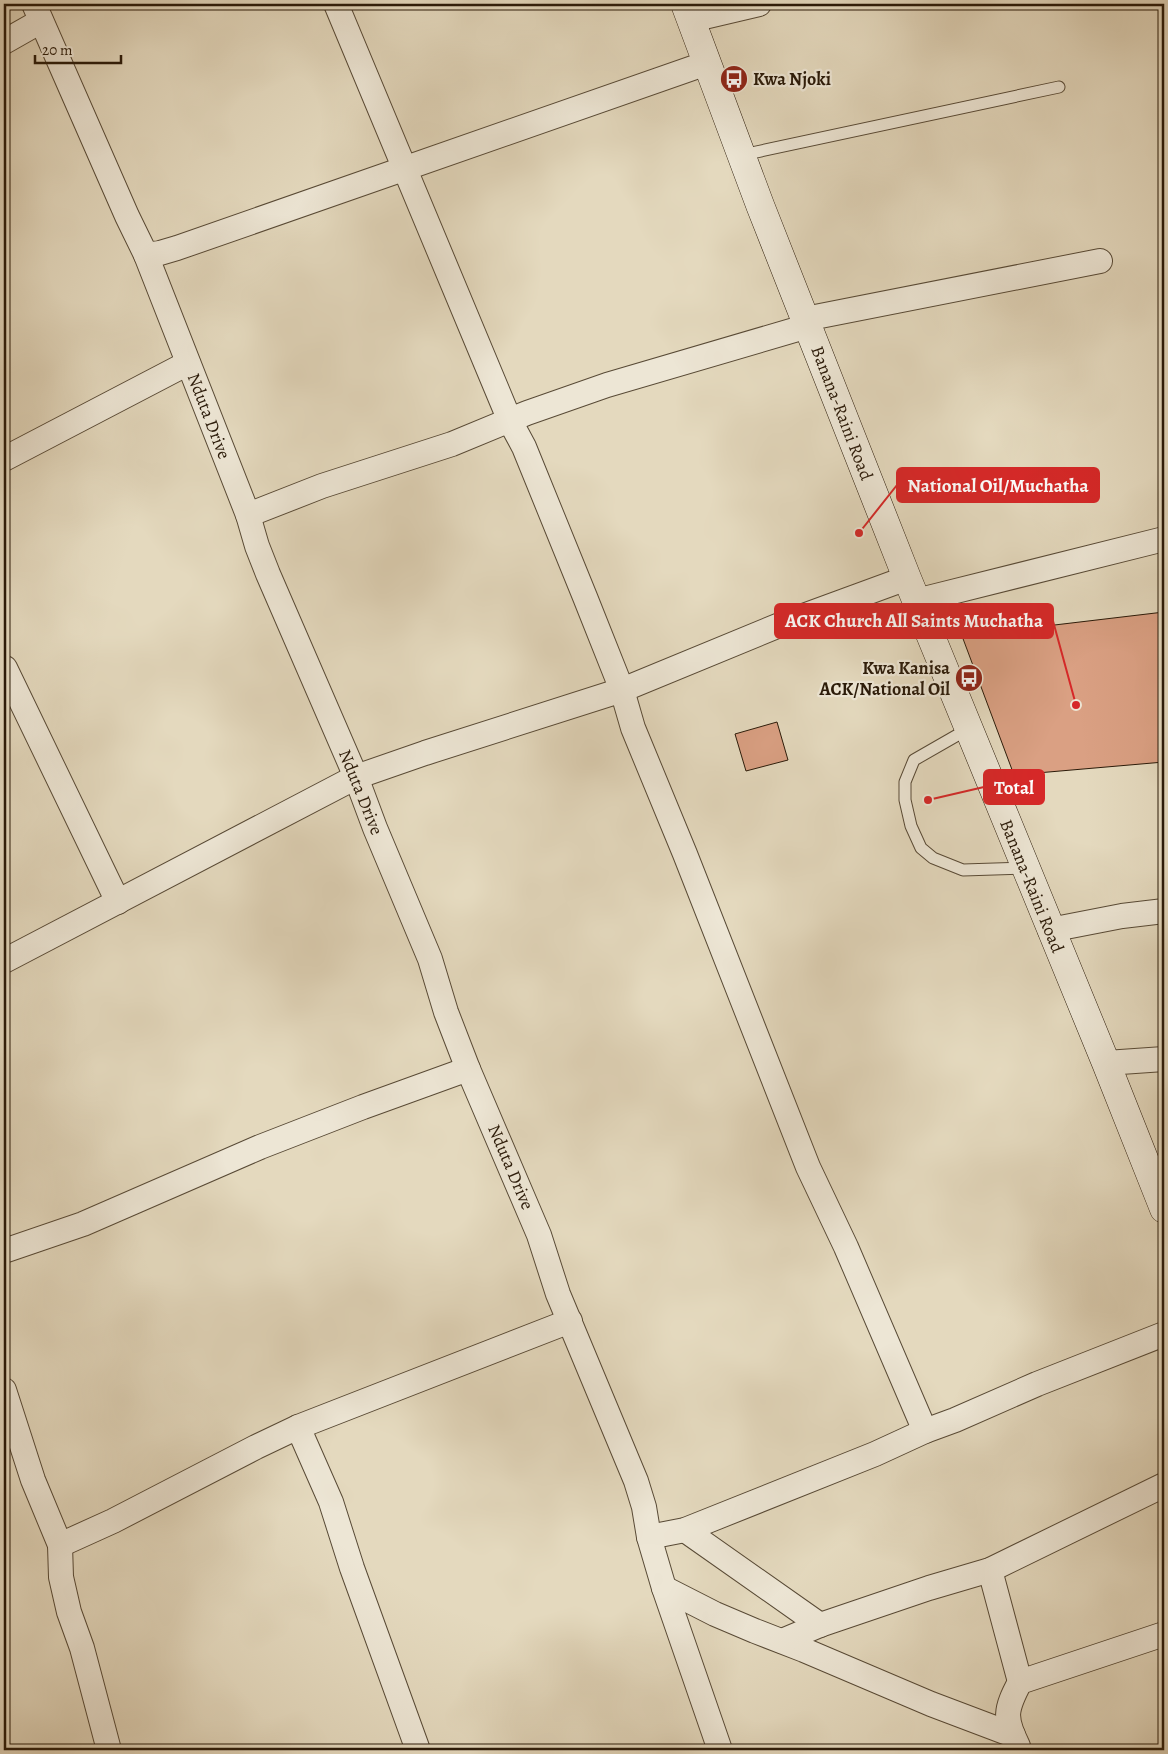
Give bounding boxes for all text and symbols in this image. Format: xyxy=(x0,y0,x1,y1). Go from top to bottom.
scale bar xyxy=(35,32,121,64)
text: 20 m xyxy=(42,40,73,60)
bus stop icon: Kwa Njoki xyxy=(719,64,749,94)
place label: Kwa Njoki xyxy=(753,67,831,91)
street label: Banana-Raini Road xyxy=(805,342,879,484)
street label: Nduta Drive xyxy=(182,370,236,462)
callout: National Oil/Muchatha xyxy=(897,468,1099,502)
text: National Oil/Muchatha xyxy=(907,473,1090,499)
callout: ACK Church All Saints Muchatha xyxy=(775,604,1053,638)
text: ACK Church All Saints Muchatha xyxy=(784,608,1044,634)
place label: Kwa Kanisa ACK/National Oil xyxy=(818,656,950,701)
bus stop icon: Kwa Kanisa ACK/National Oil xyxy=(954,663,984,693)
street label: Nduta Drive xyxy=(333,746,389,838)
callout: Total xyxy=(984,770,1044,804)
text: Total xyxy=(994,775,1034,801)
street label: Banana-Raini Road xyxy=(994,816,1070,957)
street label: Nduta Drive xyxy=(482,1121,540,1213)

